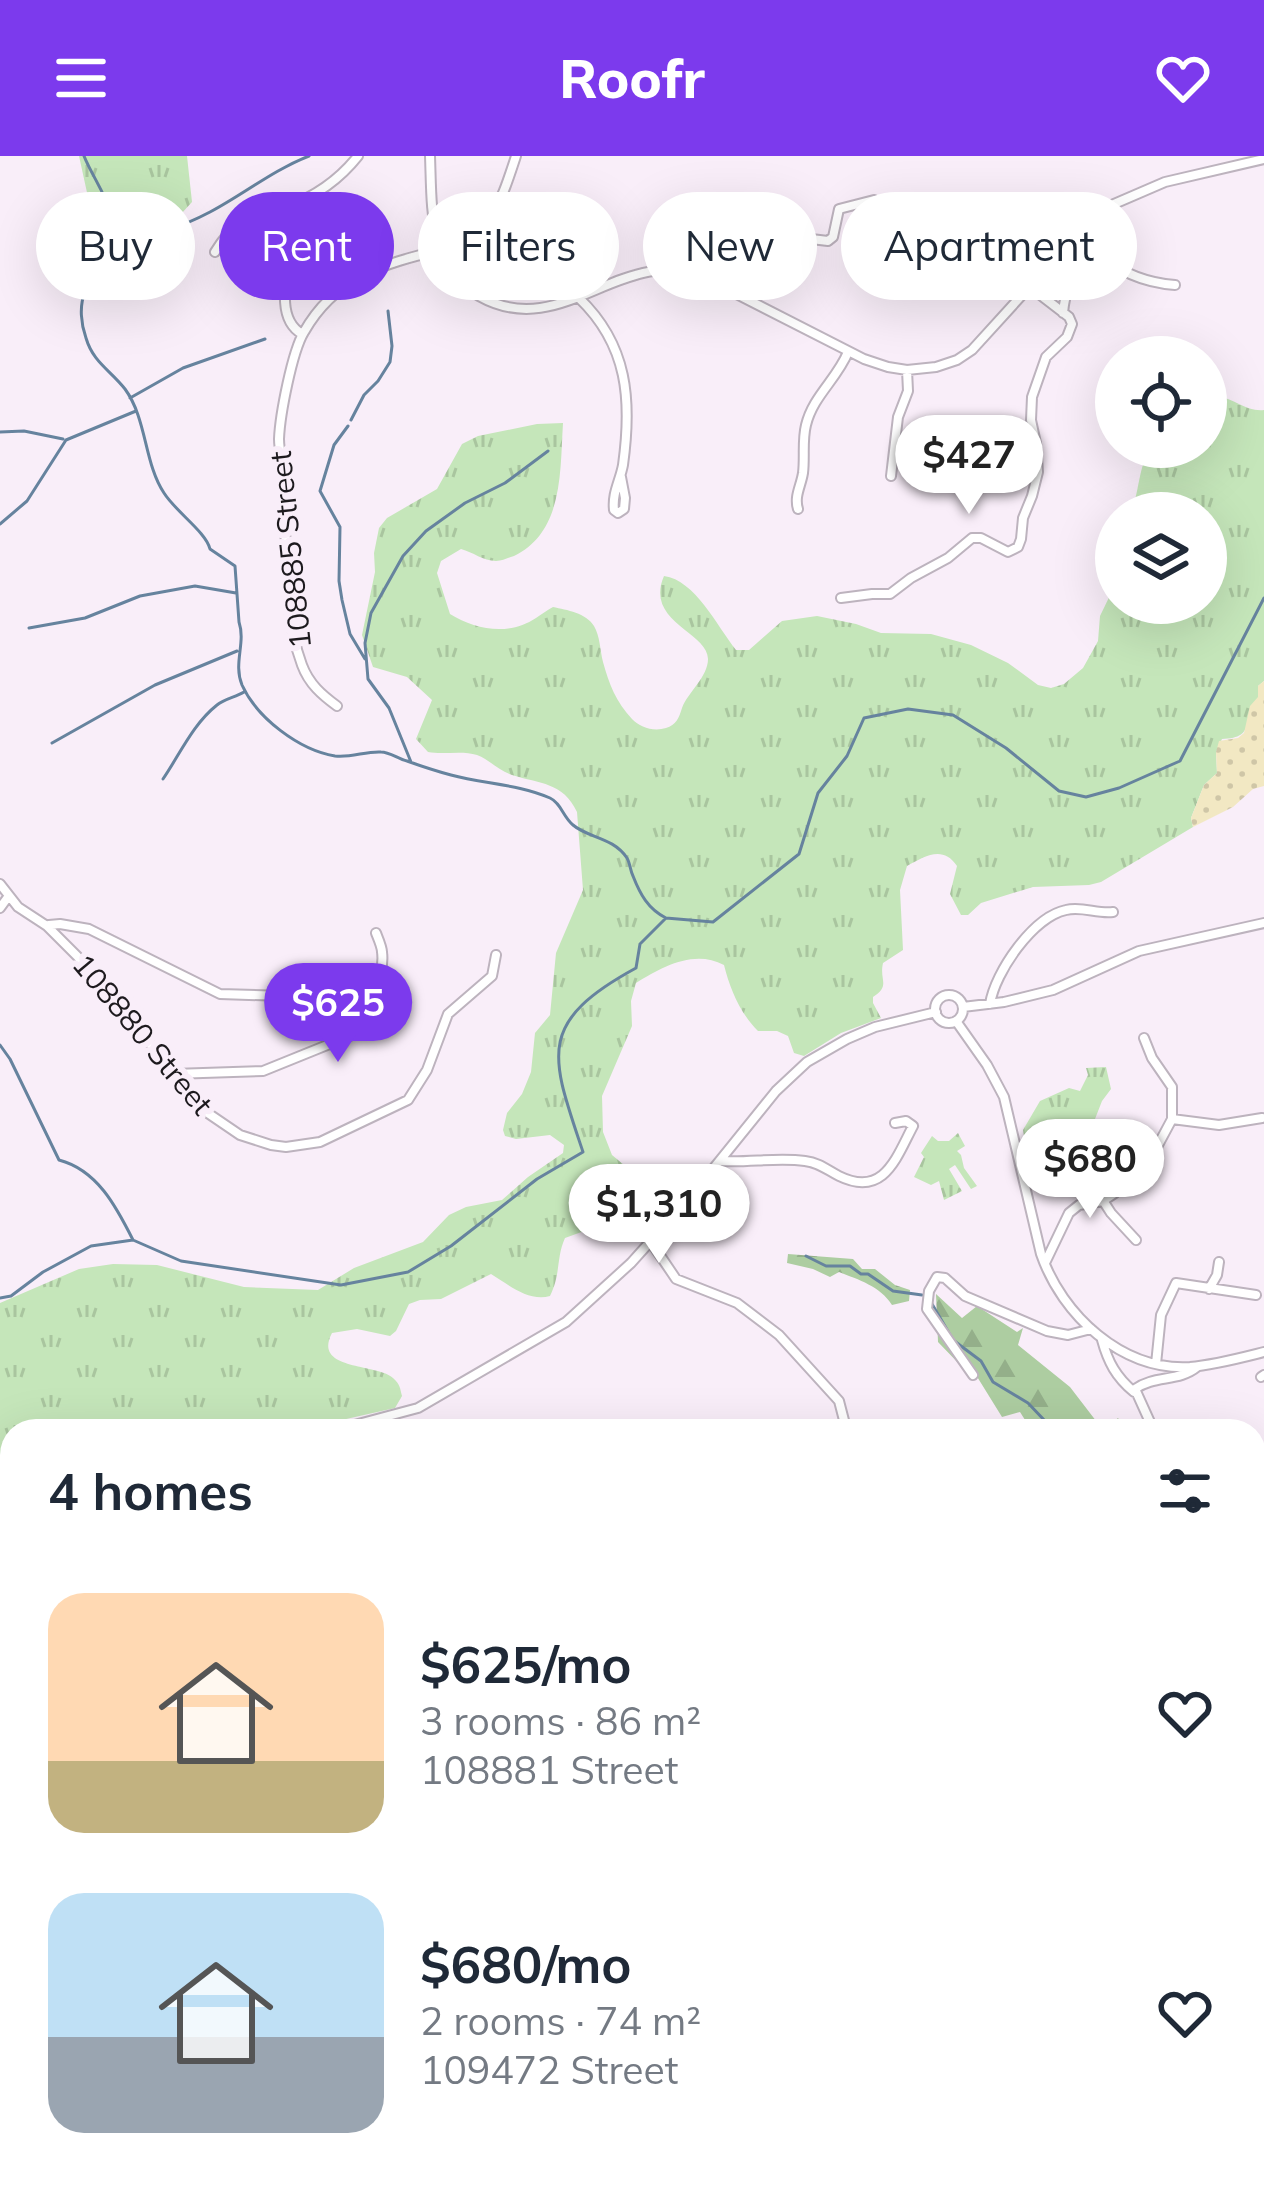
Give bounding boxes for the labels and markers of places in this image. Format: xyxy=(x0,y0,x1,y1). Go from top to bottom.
pin: $427 xyxy=(898,415,1040,517)
pin: $625 xyxy=(267,963,409,1065)
pin: $680 xyxy=(1019,1119,1161,1221)
pin: $1,310 xyxy=(561,1164,757,1266)

